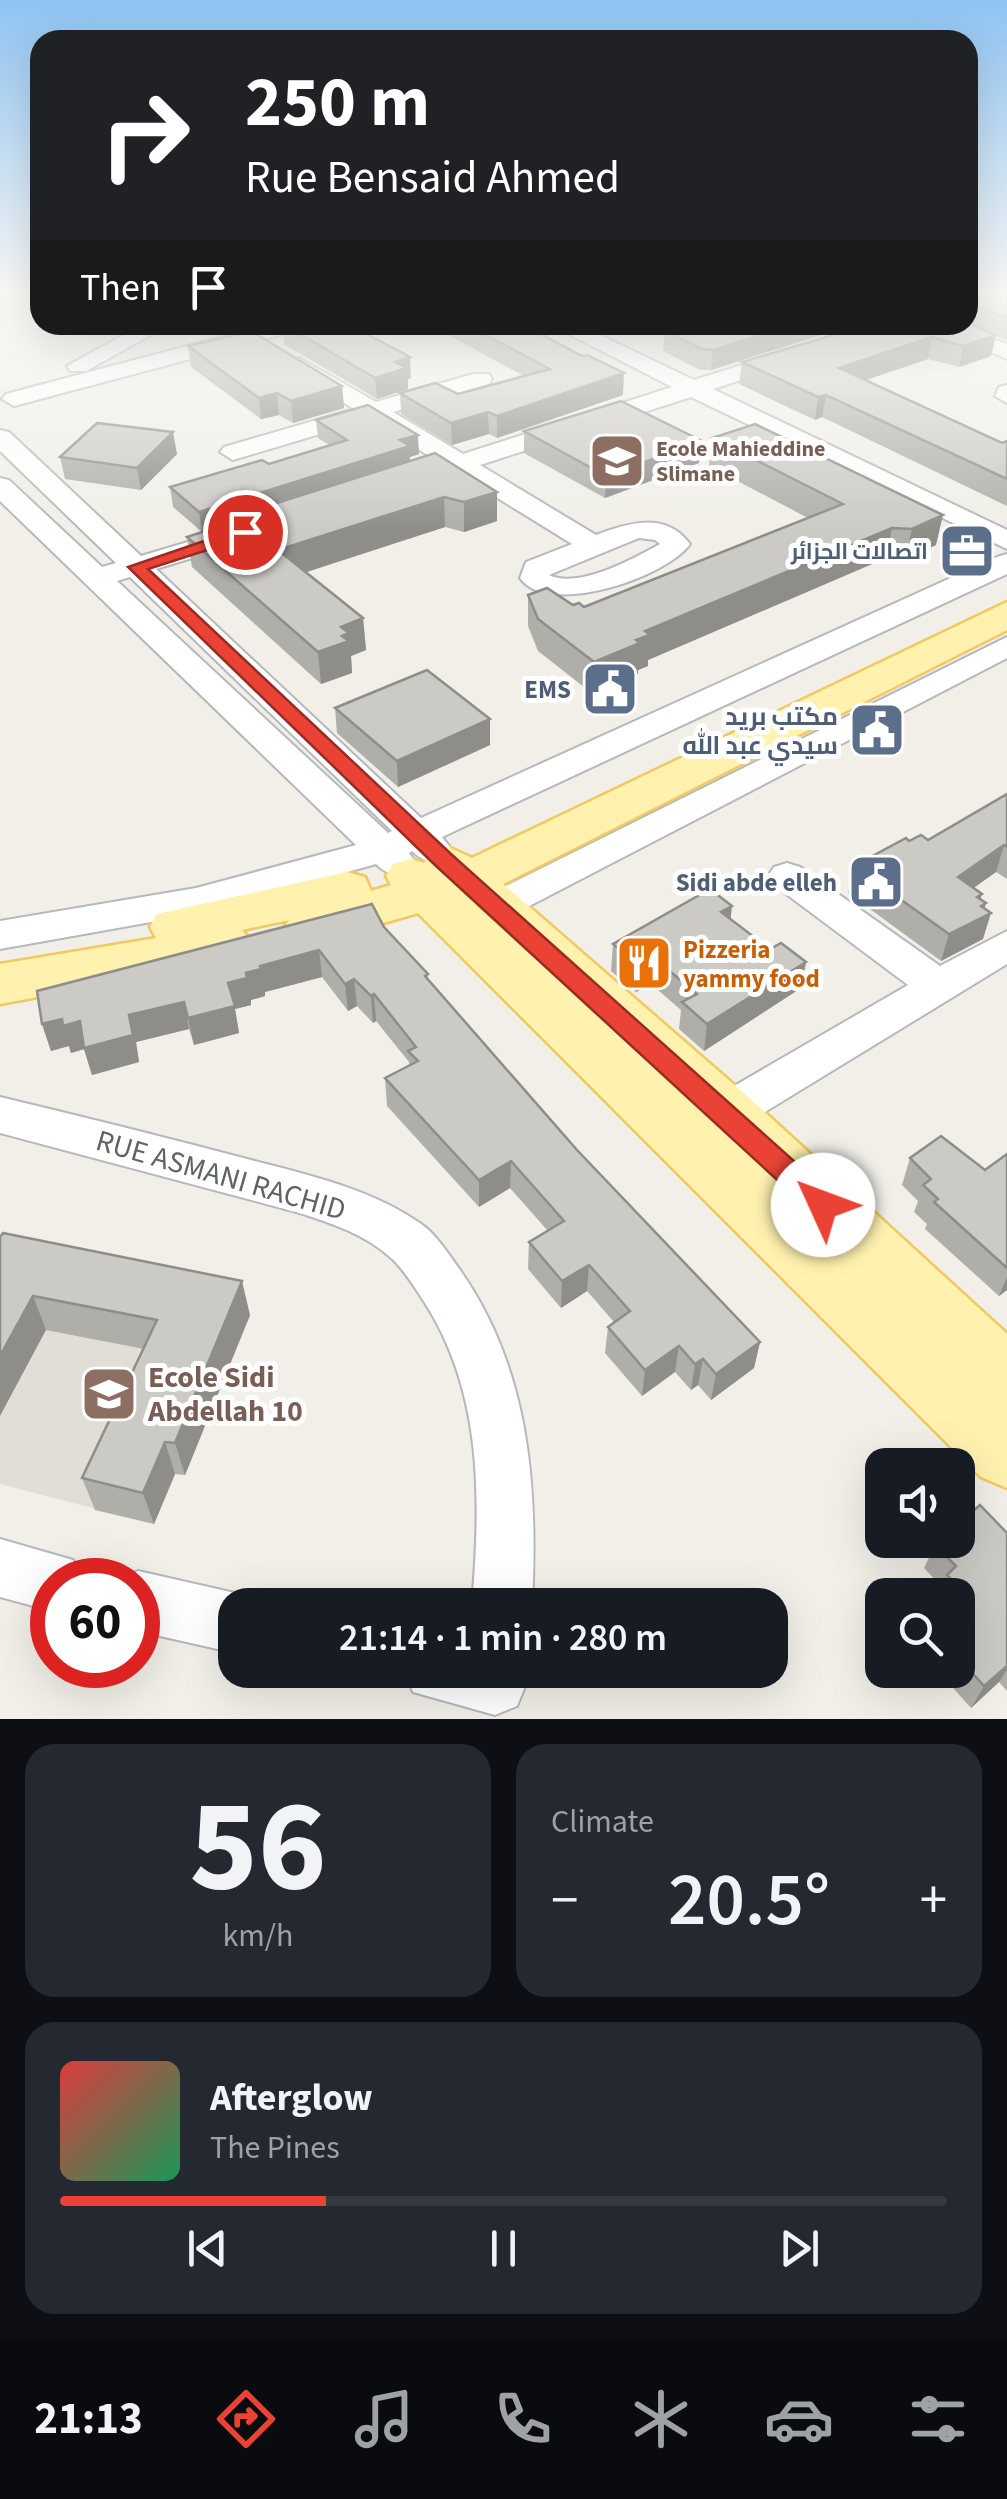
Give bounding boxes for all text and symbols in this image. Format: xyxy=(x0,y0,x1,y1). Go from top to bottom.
text: 250 m xyxy=(245,53,430,153)
icon: right xyxy=(80,70,210,200)
text: Rue Bensaid Ahmed xyxy=(245,146,620,210)
icon: arrive xyxy=(181,260,236,315)
text: Then xyxy=(80,261,161,315)
school or university icon: Ecole Mahieddine Slimane xyxy=(587,431,647,491)
place label: Ecole Mahieddine Slimane xyxy=(656,433,825,490)
pin xyxy=(203,490,288,575)
icon: arrive xyxy=(218,505,273,560)
office icon: اتصالات الجزائر xyxy=(937,521,997,581)
place label: اتصالات الجزائر xyxy=(790,536,928,568)
public building icon: EMS xyxy=(580,659,640,719)
place label: EMS xyxy=(524,672,571,708)
place label: مكتب بريد سيدي عبد الله xyxy=(682,699,838,766)
public building icon: مكتب بريد سيدي عبد الله xyxy=(847,700,907,760)
public building icon: Sidi abde elleh xyxy=(846,852,906,912)
place label: Sidi abde elleh xyxy=(676,865,837,901)
place label: Pizzeria yammy food xyxy=(683,932,820,997)
restaurant icon: Pizzeria yammy food xyxy=(614,933,674,993)
street label: RUE ASMANI RACHID xyxy=(91,1119,351,1232)
position arrow xyxy=(771,1153,875,1257)
place label: Ecole Sidi Abdellah 10 xyxy=(147,1356,303,1433)
school or university icon: Ecole Sidi Abdellah 10 xyxy=(79,1364,139,1424)
map controls xyxy=(865,1448,975,1688)
button: sound xyxy=(865,1448,975,1558)
speed limit sign: 60 xyxy=(30,1558,160,1688)
button: search xyxy=(865,1578,975,1688)
text: 21:14 · 1 min · 280 m xyxy=(339,1611,667,1665)
text: 56 xyxy=(189,1755,327,1940)
text: Climate xyxy=(551,1799,654,1845)
text: 20.5° xyxy=(668,1847,830,1954)
text: − xyxy=(551,1862,578,1940)
text: + xyxy=(920,1862,947,1940)
text: km/h xyxy=(223,1913,293,1959)
text: Afterglow xyxy=(210,2071,373,2125)
text: The Pines xyxy=(210,2125,340,2171)
icon: previous xyxy=(180,2221,235,2276)
icon: pause xyxy=(476,2221,531,2276)
icon: next xyxy=(772,2221,827,2276)
icon: directions xyxy=(211,2384,281,2454)
icon: music xyxy=(349,2384,419,2454)
icon: phone xyxy=(488,2384,558,2454)
icon: climate xyxy=(626,2384,696,2454)
icon: car xyxy=(764,2384,834,2454)
icon: filters xyxy=(903,2384,973,2454)
text: 21:13 xyxy=(34,2387,143,2451)

